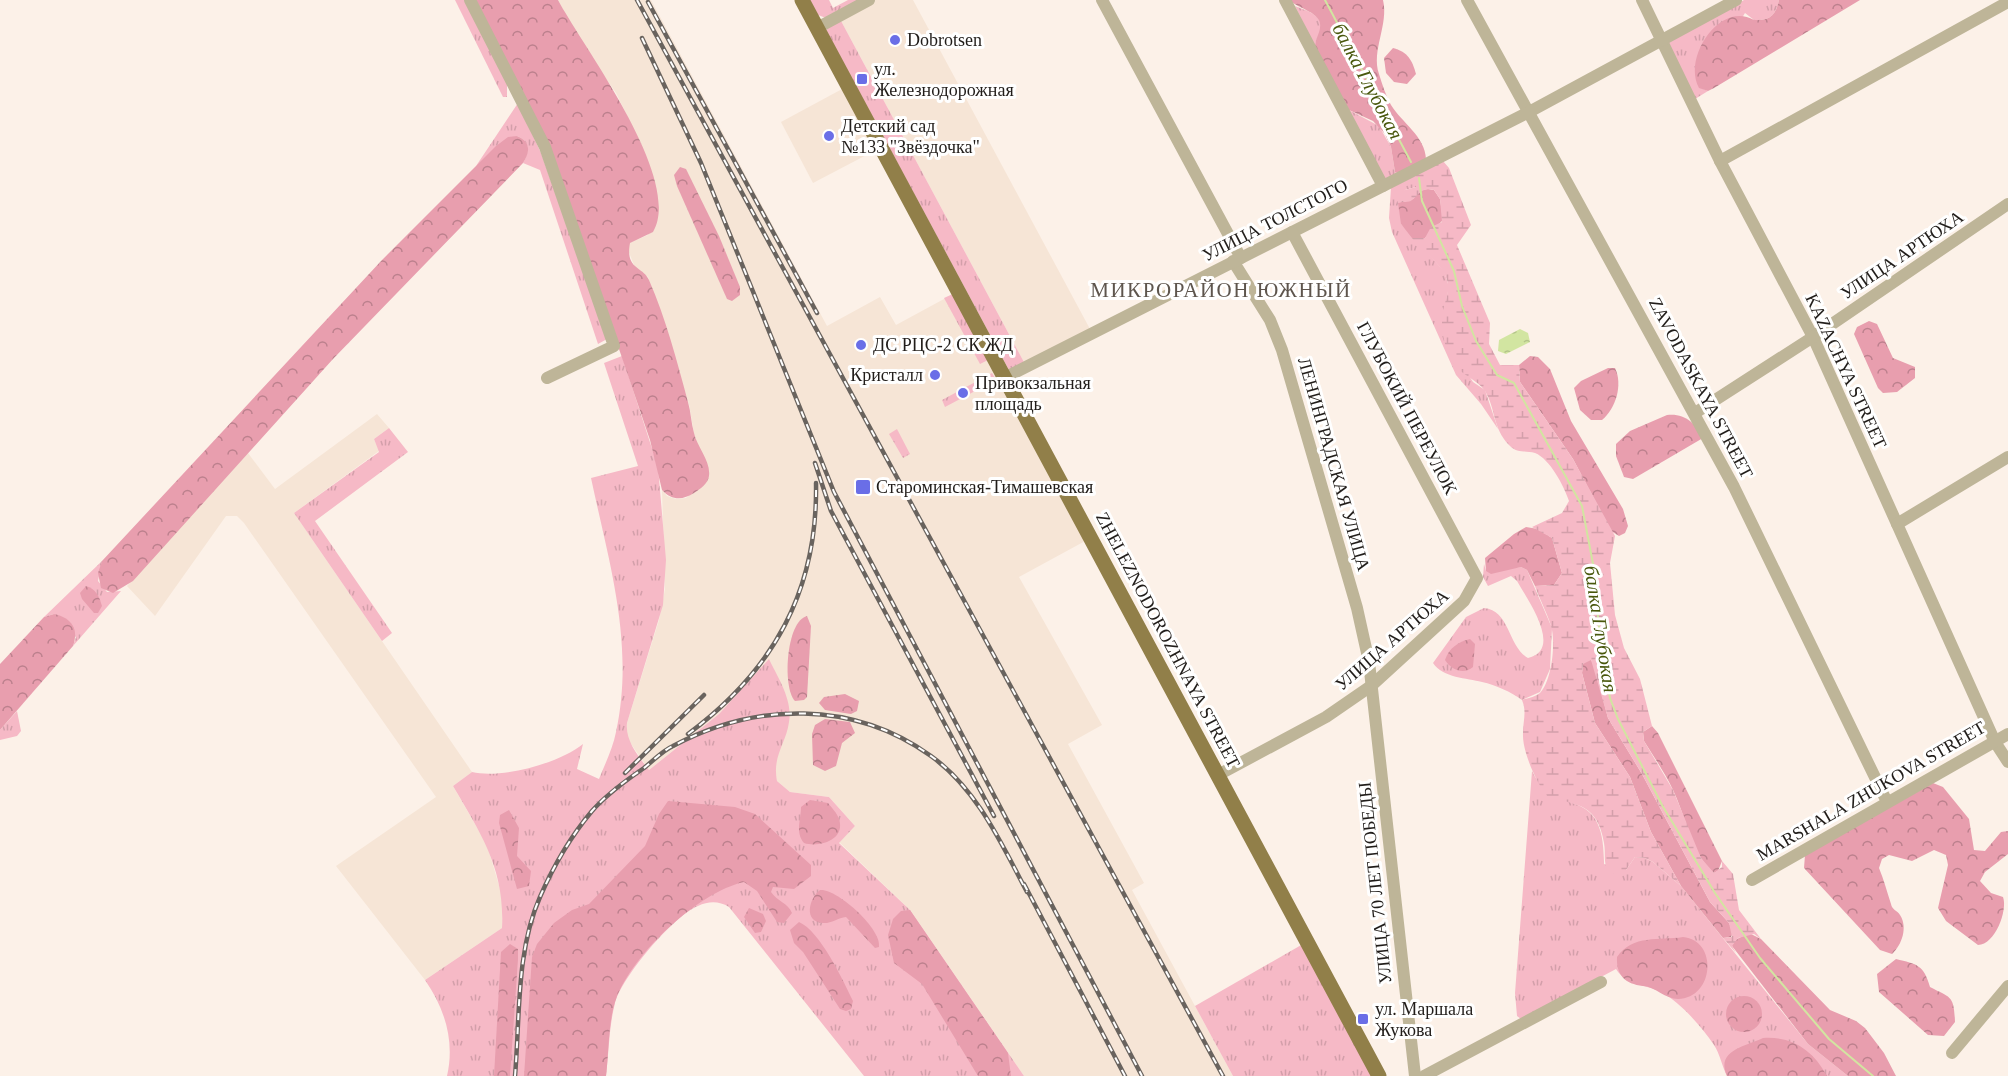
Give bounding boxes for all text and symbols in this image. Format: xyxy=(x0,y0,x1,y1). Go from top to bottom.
water label: балка Глубокая xyxy=(1327,19,1408,143)
place label: Dobrotsen xyxy=(907,30,982,50)
marker: Dobrotsen xyxy=(888,33,902,47)
place label: ул. Железнодорожная xyxy=(874,59,1014,100)
marker: ул. Железнодорожная xyxy=(855,72,869,86)
place label: Детский сад №133 "Звёздочка" xyxy=(841,116,980,157)
marker: Детский сад №133 "Звёздочка" xyxy=(822,129,836,143)
street label: УЛИЦА ТОЛСТОГО xyxy=(1199,175,1351,265)
street label: УЛИЦА АРТЮХА xyxy=(1837,207,1967,303)
district label: МИКРОРАЙОН ЮЖНЫЙ xyxy=(1090,278,1352,302)
street label: KAZACHYA STREET xyxy=(1801,290,1891,452)
street label: ZAVODASKAYA STREET xyxy=(1645,294,1757,482)
street label: ГЛУБОКИЙ ПЕРЕУЛОК xyxy=(1353,318,1462,499)
place label: ДС РЦС-2 СК ЖД xyxy=(873,335,1013,355)
marker: ДС РЦС-2 СК ЖД xyxy=(854,338,868,352)
street label: ЛЕНИНГРАДСКАЯ УЛИЦА xyxy=(1294,355,1374,573)
place label: Кристалл xyxy=(850,365,923,385)
marker: Кристалл xyxy=(928,368,942,382)
place label: Привокзальная площадь xyxy=(975,373,1091,414)
marker: Привокзальная площадь xyxy=(956,386,970,400)
place label: Староминская-Тимашевская xyxy=(876,477,1093,497)
marker: Староминская-Тимашевская xyxy=(854,478,872,496)
street label: ZHELEZNODOROZHNAYA STREET xyxy=(1092,509,1244,771)
water label: балка Глубокая xyxy=(1579,564,1622,694)
street label: УЛИЦА АРТЮХА xyxy=(1331,585,1453,695)
street label: MARSHALA ZHUKOVA STREET xyxy=(1753,717,1989,865)
street label: УЛИЦА 70 ЛЕТ ПОБЕДЫ xyxy=(1354,781,1396,985)
place label: ул. Маршала Жукова xyxy=(1375,999,1473,1040)
marker: ул. Маршала Жукова xyxy=(1356,1012,1370,1026)

